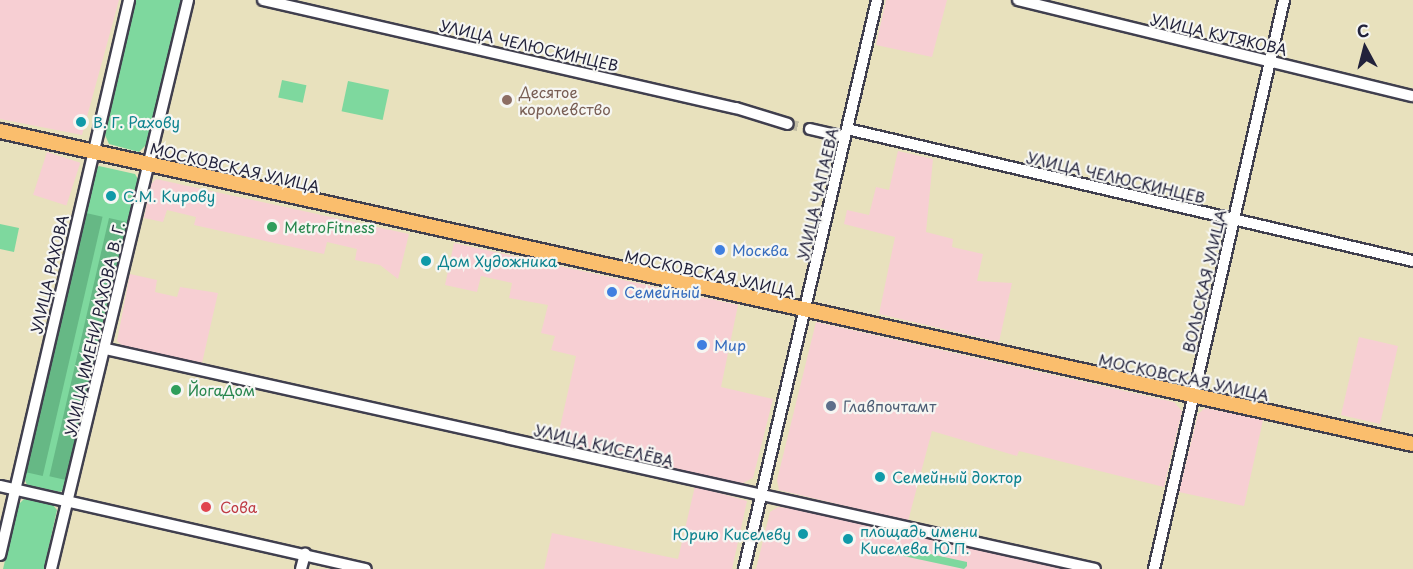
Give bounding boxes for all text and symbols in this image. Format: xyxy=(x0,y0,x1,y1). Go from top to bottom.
street label: УЛИЦА КУТЯКОВА xyxy=(1148,9,1290,59)
street label: УЛИЦА ЧЕЛЮСКИНЦЕВ xyxy=(438,16,620,74)
text: С xyxy=(1355,17,1370,43)
north arrow xyxy=(1335,18,1395,78)
place label: Десятое королевство xyxy=(519,82,611,117)
marker: Десятое королевство xyxy=(500,93,514,107)
place label: В. Г. Рахову xyxy=(93,113,180,131)
marker: В. Г. Рахову xyxy=(74,115,88,129)
street label: УЛИЦА ЧАПАЕВА xyxy=(793,125,841,263)
street label: МОСКОВСКАЯ УЛИЦА xyxy=(148,139,322,195)
street label: УЛИЦА ЧЕЛЮСКИНЦЕВ xyxy=(1025,148,1207,206)
place label: С.М. Кирову xyxy=(123,187,215,205)
marker: С.М. Кирову xyxy=(104,189,118,203)
street label: ВОЛЬСКАЯ УЛИЦА xyxy=(1179,208,1229,354)
street label: УЛИЦА РАХОВА xyxy=(27,213,71,335)
place label: MetroFitness xyxy=(284,218,375,236)
street label: УЛИЦА ИМЕНИ РАХОВА В. Г. xyxy=(60,220,128,438)
marker: MetroFitness xyxy=(265,220,279,234)
place label: Москва xyxy=(732,241,788,259)
marker: Москва xyxy=(713,243,727,257)
street label: МОСКОВСКАЯ УЛИЦА xyxy=(623,246,797,300)
place label: Дом Художника xyxy=(438,252,558,270)
marker: Дом Художника xyxy=(419,254,433,268)
place label: Семейный xyxy=(624,283,700,301)
marker: Семейный xyxy=(605,285,619,299)
place label: Мир xyxy=(714,336,746,354)
marker: Мир xyxy=(695,338,709,352)
street label: МОСКОВСКАЯ УЛИЦА xyxy=(1097,350,1271,404)
place label: ЙогаДом xyxy=(188,381,255,399)
marker: ЙогаДом xyxy=(169,383,183,397)
place label: Главпочтамт xyxy=(843,397,936,415)
marker: Главпочтамт xyxy=(824,399,838,413)
street label: УЛИЦА КИСЕЛЁВА xyxy=(532,420,676,470)
place label: Семейный доктор xyxy=(892,468,1023,486)
marker: Семейный доктор xyxy=(873,470,887,484)
marker: Сова xyxy=(197,498,215,516)
place label: Сова xyxy=(220,498,257,516)
place label: площадь имени Киселева Ю.П. xyxy=(860,521,978,556)
place label: Юрию Киселеву xyxy=(671,525,791,543)
marker: Юрию Киселеву xyxy=(796,527,810,541)
marker: площадь имени Киселева Ю.П. xyxy=(841,532,855,546)

